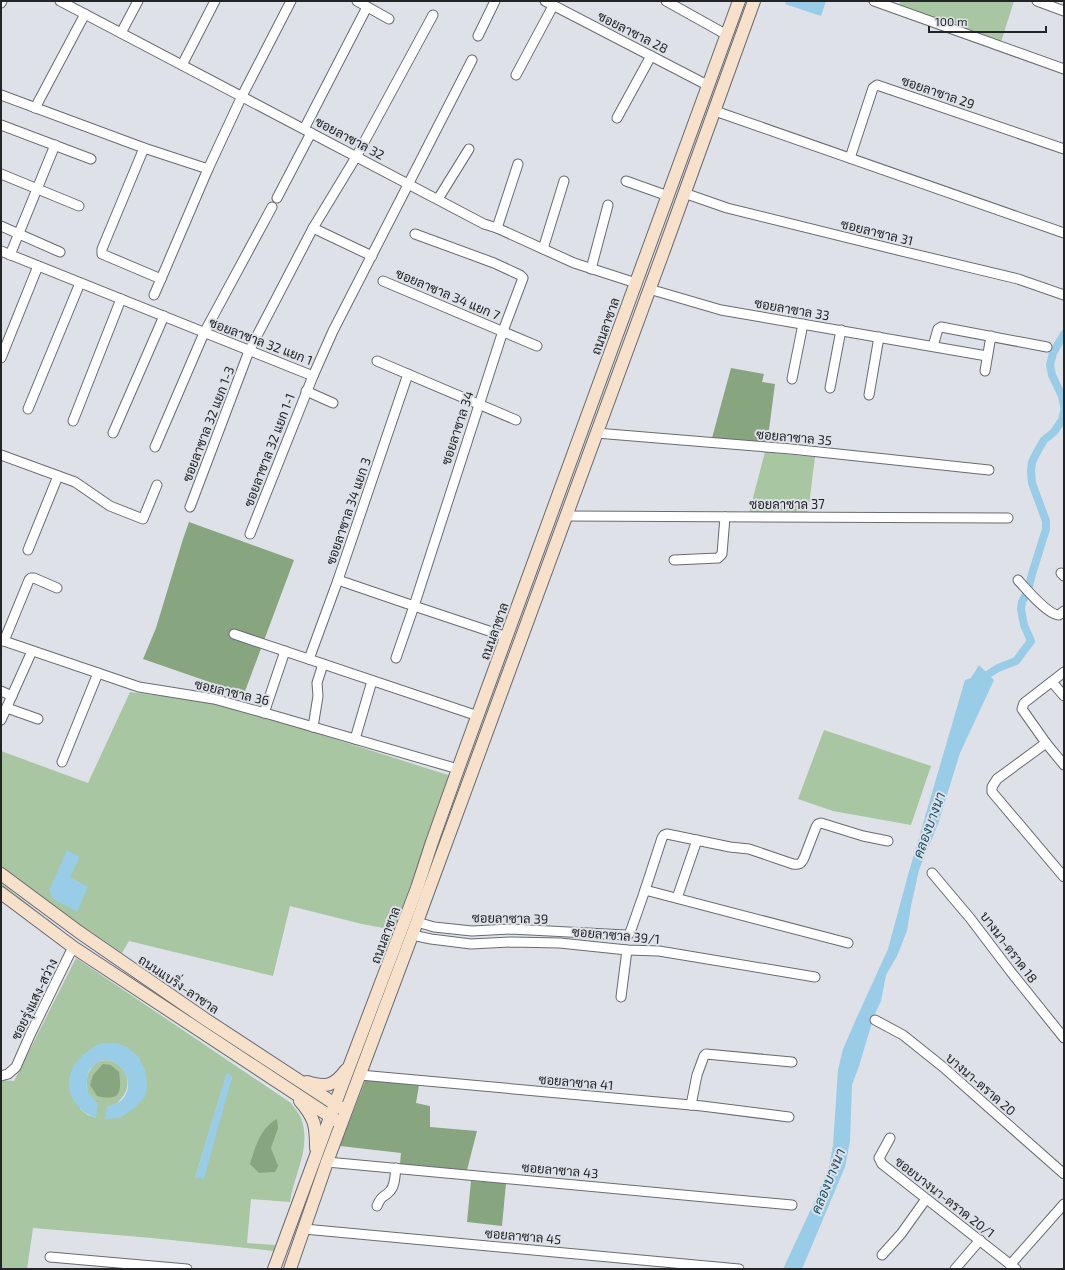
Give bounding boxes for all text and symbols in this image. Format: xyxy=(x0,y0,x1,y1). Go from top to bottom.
street label: ซอยลาซาล 28 xyxy=(595,7,671,57)
scale bar xyxy=(929,8,1046,34)
text: 100 m xyxy=(935,14,967,28)
street label: ซอยลาซาล 29 xyxy=(899,72,977,112)
street label: ซอยลาซาล 32 xyxy=(313,113,387,163)
street label: ซอยลาซาล 31 xyxy=(839,215,915,249)
street label: ซอยลาซาล 34 แยก 7 xyxy=(393,265,503,323)
street label: ถนนลาซาล xyxy=(587,295,623,357)
street label: ซอยลาซาล 33 xyxy=(753,295,831,323)
street label: ซอยลาซาล 32 แยก 1 xyxy=(207,314,315,368)
street label: ซอยลาซาล 32 แยก 1-3 xyxy=(179,364,237,484)
street label: ซอยลาซาล 34 xyxy=(438,389,476,467)
street label: ซอยลาซาล 32 แยก 1-1 xyxy=(240,391,298,509)
street label: ซอยลาซาล 35 xyxy=(756,426,833,448)
street label: ซอยลาซาล 34 แยก 3 xyxy=(322,455,374,567)
street label: ซอยลาซาล 37 xyxy=(749,496,825,512)
street label: ถนนลาซาล xyxy=(476,600,512,662)
street label: ซอยลาซาล 36 xyxy=(193,676,271,708)
water label: คลองบางนา xyxy=(909,789,948,860)
street label: ถนนลาซาล xyxy=(367,904,403,966)
street label: บางนา-ตราด 18 xyxy=(977,908,1041,986)
street label: ซอยลาซาล 39 xyxy=(472,909,548,927)
street label: ซอยลาซาล 39/1 xyxy=(571,923,661,947)
street label: ถนนแบริ่ง-ลาซาล xyxy=(136,948,224,1017)
street label: ซอยรุ่งแสง-สว่าง xyxy=(7,956,62,1043)
street label: บางนา-ตราด 20 xyxy=(943,1049,1019,1119)
street label: ซอยลาซาล 41 xyxy=(538,1071,614,1093)
water label: คลองบางนา xyxy=(807,1145,848,1216)
street label: ซอยบางนา-ตราด 20/1 xyxy=(892,1153,998,1241)
street label: ซอยลาซาล 43 xyxy=(521,1159,599,1181)
street label: ซอยลาซาล 45 xyxy=(484,1225,562,1247)

